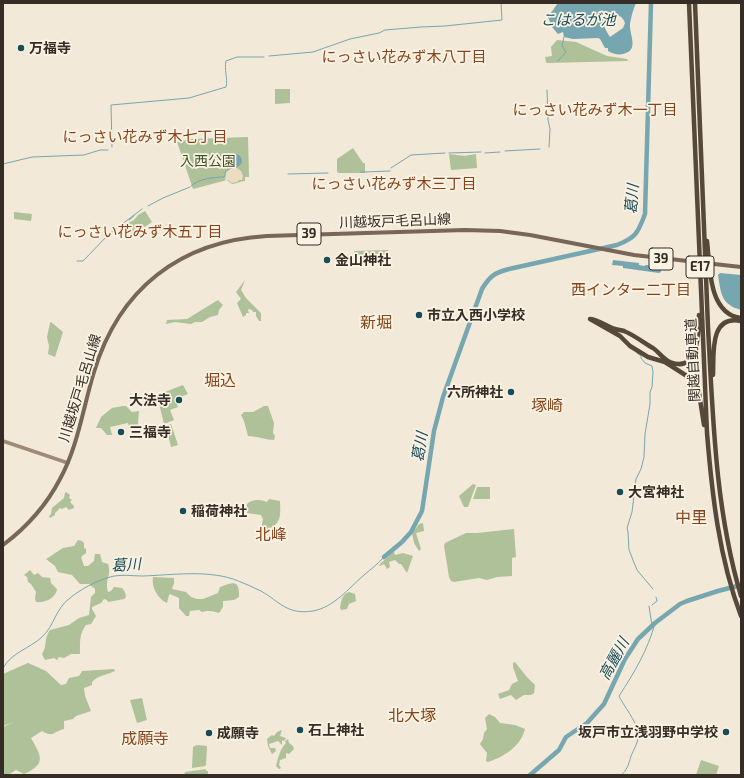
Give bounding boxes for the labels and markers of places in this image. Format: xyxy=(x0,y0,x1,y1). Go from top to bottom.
place label: 万福寺 xyxy=(29,40,71,56)
marker: 万福寺 xyxy=(16,43,26,53)
place label: 金山神社 xyxy=(335,252,391,268)
marker: 金山神社 xyxy=(322,255,332,265)
place label: 市立入西小学校 xyxy=(427,307,525,323)
marker: 市立入西小学校 xyxy=(414,310,424,320)
place label: 六所神社 xyxy=(447,384,503,400)
marker: 六所神社 xyxy=(506,387,516,397)
place label: 大法寺 xyxy=(129,392,171,408)
marker: 大法寺 xyxy=(174,395,184,405)
place label: 三福寺 xyxy=(129,424,171,440)
marker: 三福寺 xyxy=(116,427,126,437)
place label: 大宮神社 xyxy=(628,484,684,500)
marker: 大宮神社 xyxy=(615,487,625,497)
place label: 稲荷神社 xyxy=(191,503,247,519)
marker: 稲荷神社 xyxy=(178,506,188,516)
place label: 石上神社 xyxy=(308,722,364,738)
place label: 坂戸市立浅羽野中学校 xyxy=(578,724,718,740)
place label: 成願寺 xyxy=(217,725,259,741)
marker: 石上神社 xyxy=(295,725,305,735)
marker: 坂戸市立浅羽野中学校 xyxy=(721,727,731,737)
marker: 成願寺 xyxy=(204,728,214,738)

